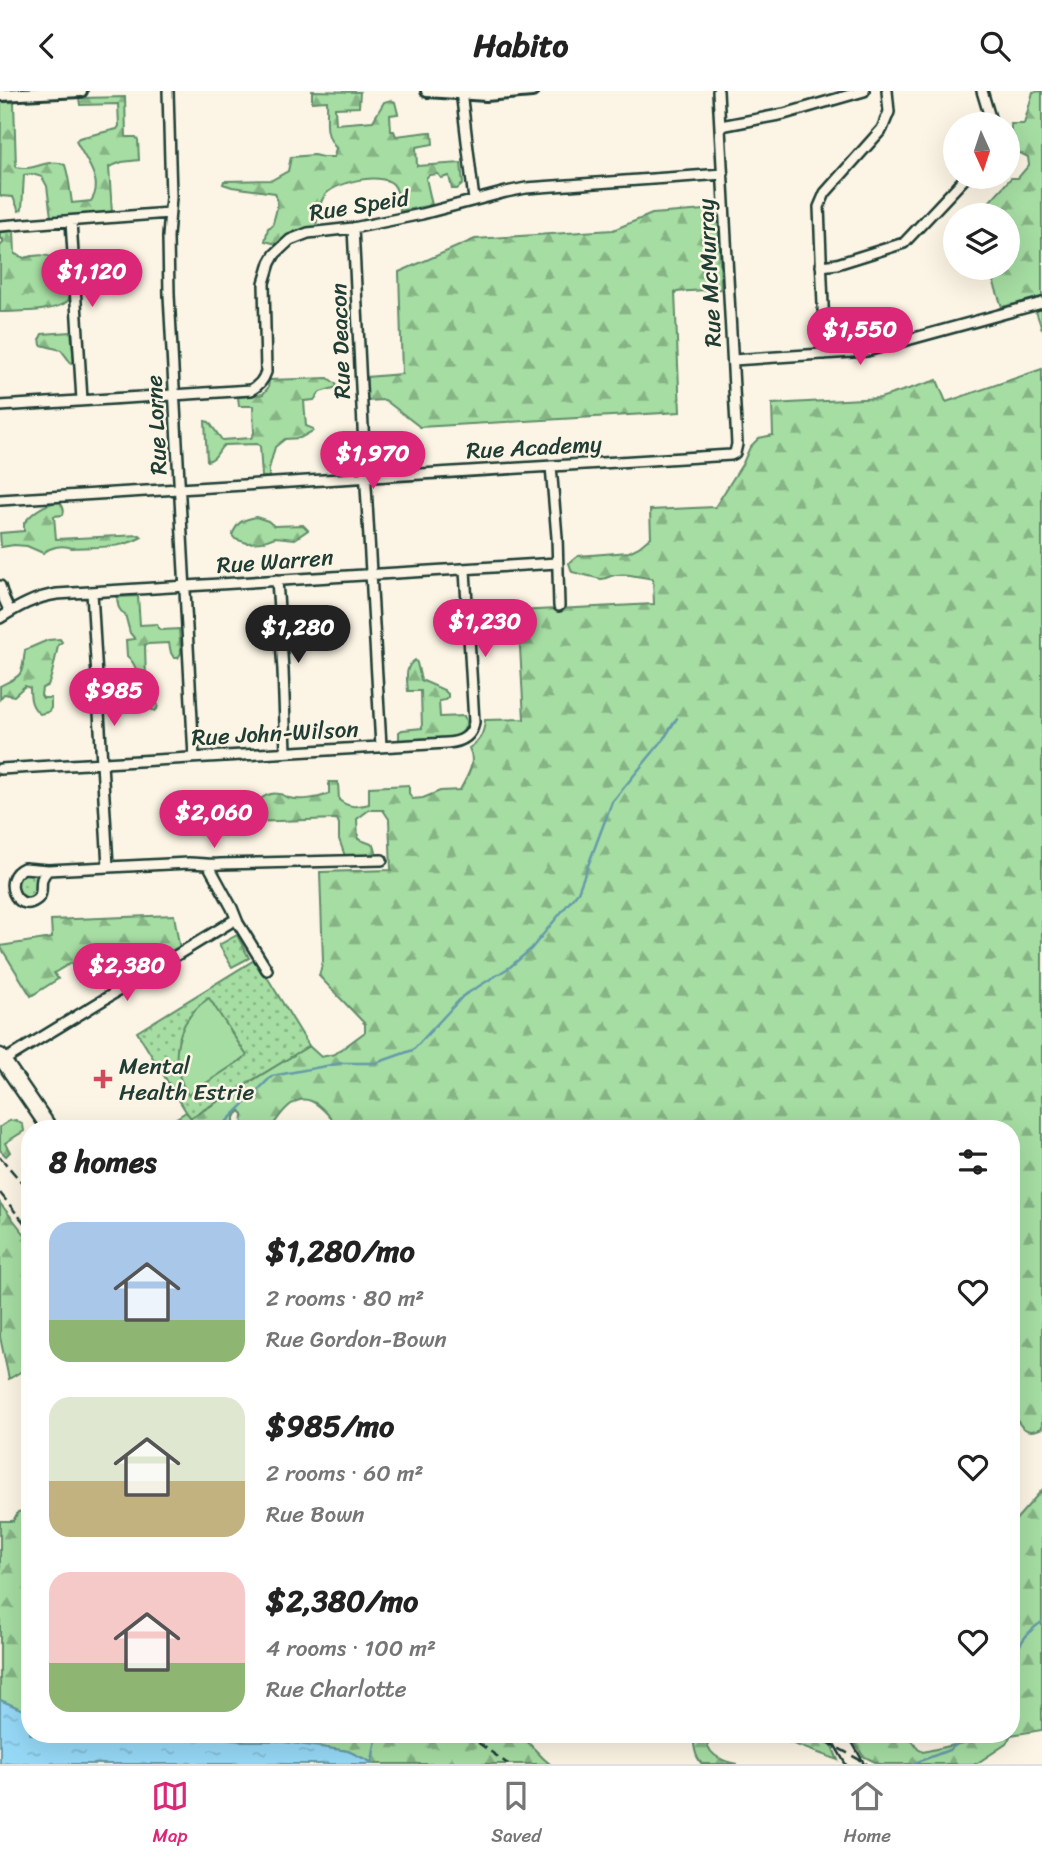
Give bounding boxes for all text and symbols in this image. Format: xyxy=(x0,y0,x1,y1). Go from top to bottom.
text: Habito xyxy=(474,17,568,74)
icon: back xyxy=(28,27,66,65)
icon: search xyxy=(976,27,1014,65)
north arrow xyxy=(943,112,1020,189)
map controls xyxy=(943,112,1020,280)
street label: Rue Speid xyxy=(306,177,414,234)
street label: Rue McMurray xyxy=(685,198,734,348)
button: layers xyxy=(943,203,1020,280)
pin: $1,120 xyxy=(35,249,149,309)
text: $1,120 xyxy=(57,251,127,292)
street label: Rue Deacon xyxy=(318,282,363,400)
pin: $1,550 xyxy=(803,307,917,367)
text: $1,550 xyxy=(823,309,897,350)
street label: Rue Lorne xyxy=(133,374,180,476)
street label: Rue Academy xyxy=(465,423,603,472)
pin: $1,970 xyxy=(316,431,430,491)
text: $1,970 xyxy=(336,433,410,474)
street label: Rue Warren xyxy=(215,537,335,586)
pin: $1,230 xyxy=(428,599,542,659)
text: $1,230 xyxy=(449,601,521,642)
pin: $1,280 xyxy=(241,605,355,665)
text: $1,280 xyxy=(261,607,335,648)
pin: $985 xyxy=(73,669,155,728)
text: $985 xyxy=(85,670,143,711)
street label: Rue John-Wilson xyxy=(190,709,360,758)
pin: $2,060 xyxy=(157,791,271,850)
text: $2,060 xyxy=(175,792,253,833)
pin: $2,380 xyxy=(70,943,184,1003)
text: $2,380 xyxy=(89,945,165,986)
place label: Mental Health Estrie xyxy=(119,1046,254,1113)
marker: Mental Health Estrie xyxy=(93,1069,113,1089)
text: 8 homes xyxy=(49,1135,157,1189)
icon: filters xyxy=(954,1143,992,1181)
text: $1,280/mo xyxy=(266,1224,415,1278)
icon: home xyxy=(105,1250,189,1334)
icon: heart xyxy=(954,1273,992,1311)
text: 2 rooms · 80 m² xyxy=(266,1278,424,1319)
text: Rue Gordon-Bown xyxy=(266,1319,447,1360)
text: $985/mo xyxy=(266,1399,394,1453)
icon: home xyxy=(105,1425,189,1509)
icon: heart xyxy=(954,1448,992,1486)
text: 2 rooms · 60 m² xyxy=(266,1453,424,1494)
text: Rue Bown xyxy=(266,1494,365,1535)
text: $2,380/mo xyxy=(266,1574,418,1628)
icon: home xyxy=(105,1600,189,1684)
icon: heart xyxy=(954,1623,992,1661)
text: 4 rooms · 100 m² xyxy=(266,1628,436,1669)
text: Rue Charlotte xyxy=(266,1669,407,1710)
tab: Map xyxy=(151,1777,189,1852)
tab: Saved xyxy=(491,1777,541,1852)
tab: Home xyxy=(843,1777,891,1852)

